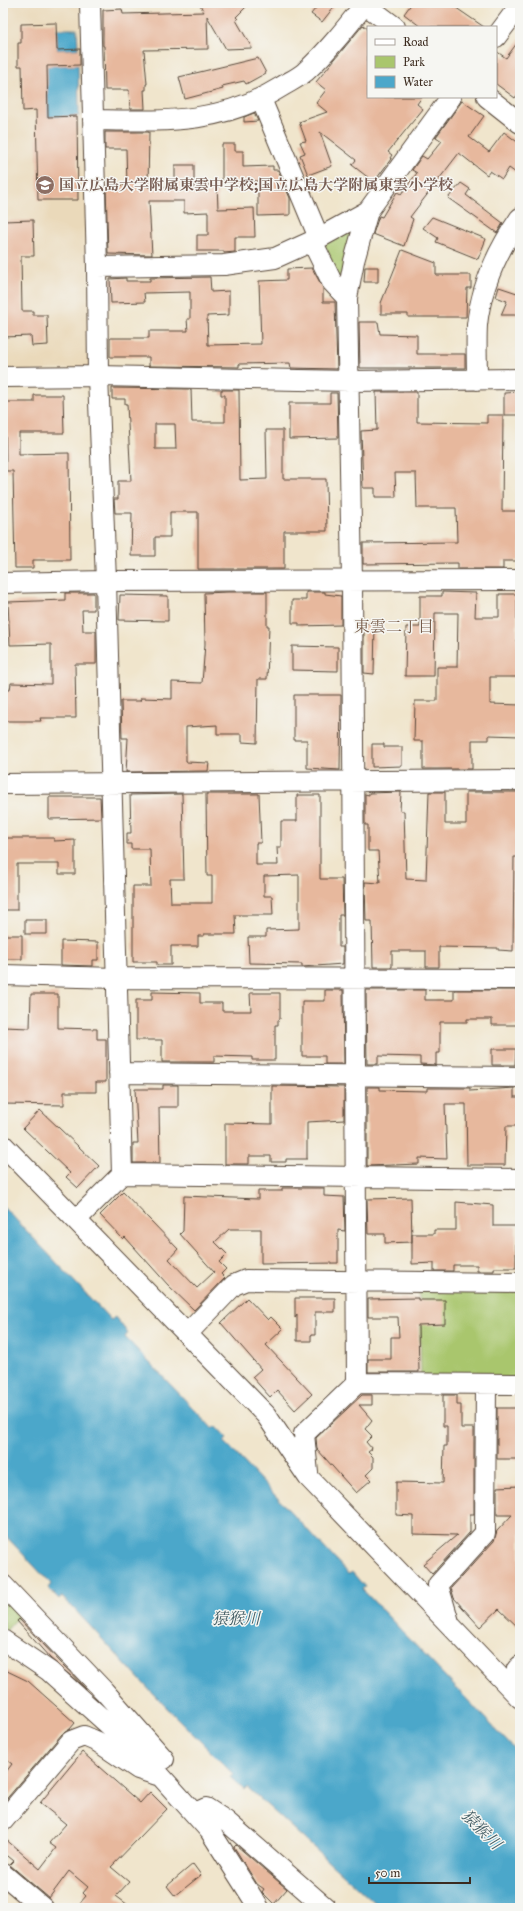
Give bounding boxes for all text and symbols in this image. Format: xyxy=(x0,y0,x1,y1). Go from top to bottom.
legend xyxy=(367,26,497,98)
text: Road xyxy=(403,35,429,49)
text: Park xyxy=(403,55,425,69)
text: Water xyxy=(403,75,433,89)
school or university icon: 国立広島大学附属東雲中学校;国立広島大学附属東雲小学校 xyxy=(34,174,56,196)
place label: 国立広島大学附属東雲中学校;国立広島大学附属東雲小学校 xyxy=(59,176,453,194)
district label: 東雲二丁目 xyxy=(354,617,434,636)
water label: 猿猴川 xyxy=(212,1609,262,1628)
water label: 猿猴川 xyxy=(458,1806,507,1854)
scale bar xyxy=(369,1859,470,1885)
text: 50 m xyxy=(375,1866,400,1880)

